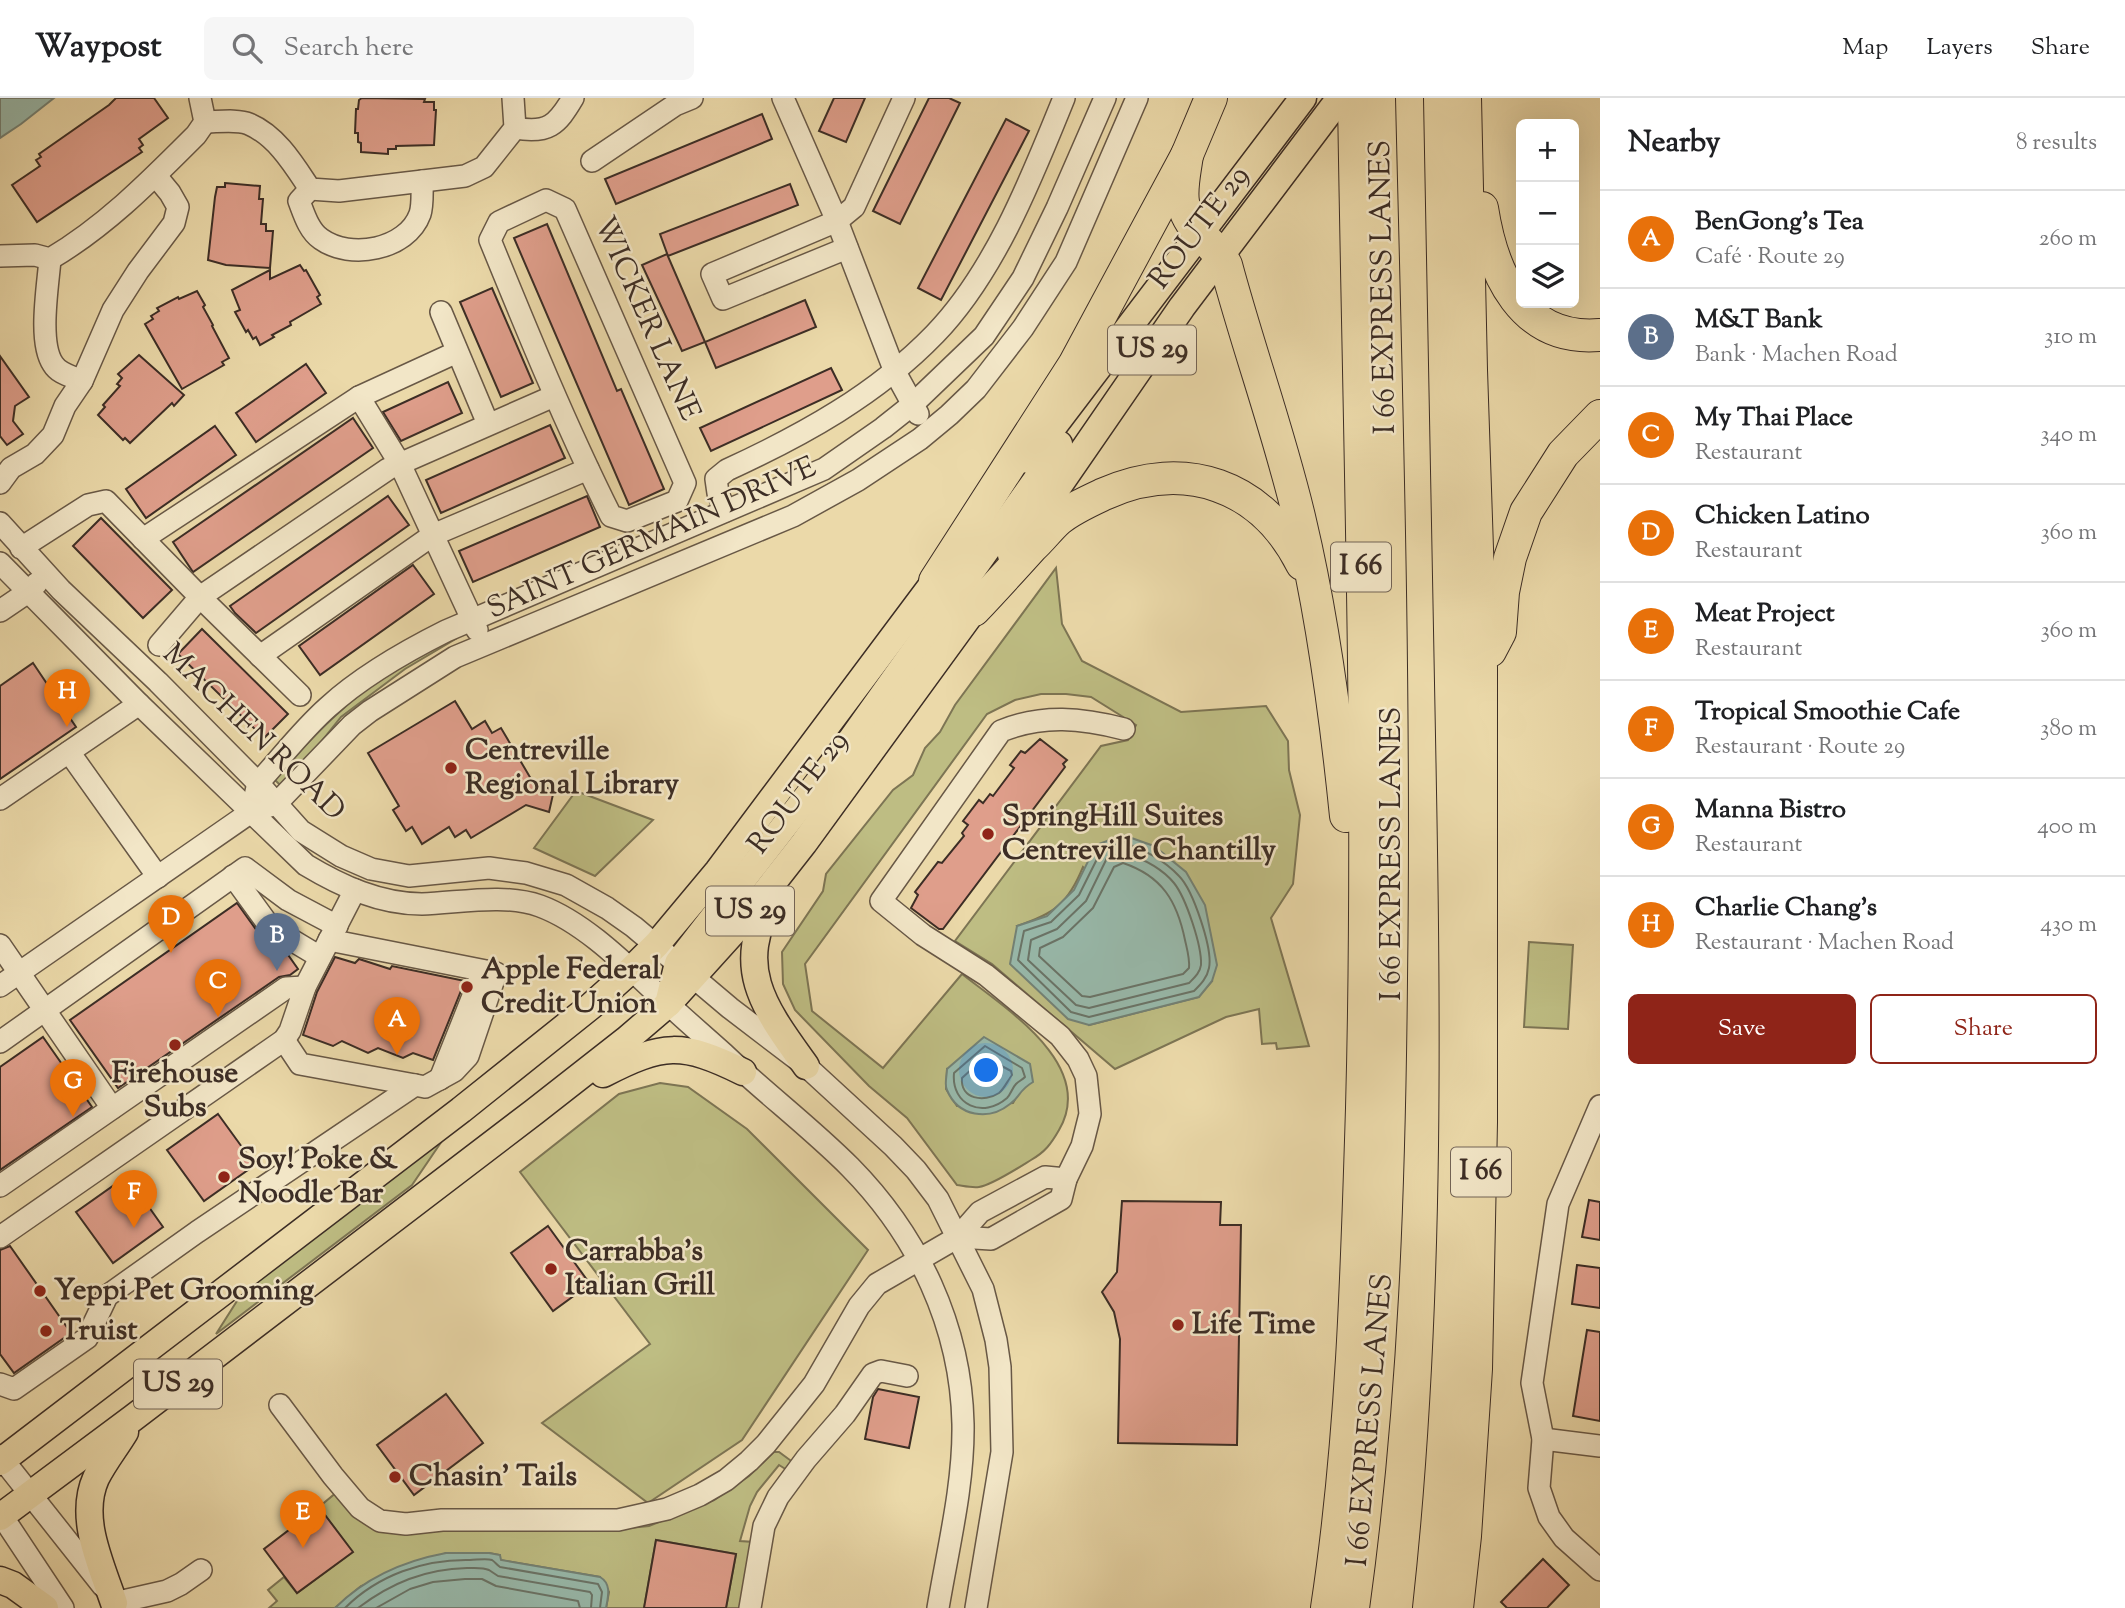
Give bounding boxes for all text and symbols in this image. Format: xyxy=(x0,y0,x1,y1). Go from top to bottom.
search box xyxy=(204,17,694,80)
text: Waypost xyxy=(35,24,162,72)
icon: search xyxy=(228,29,266,67)
text: Search here xyxy=(284,30,414,67)
text: Map xyxy=(1842,31,1888,65)
text: Layers xyxy=(1926,31,1993,65)
text: Share xyxy=(2031,31,2090,65)
map controls xyxy=(1516,119,1579,308)
button: + xyxy=(1516,119,1579,182)
text: Nearby xyxy=(1628,122,1720,165)
text: 8 results xyxy=(2016,127,2097,160)
street label: I 66 EXPRESS LANES xyxy=(1360,140,1408,434)
street label: ROUTE 29 xyxy=(1139,157,1261,299)
button: − xyxy=(1516,182,1579,245)
text: BenGong's Tea xyxy=(1695,204,1864,241)
street label: WICKER LANE xyxy=(582,210,710,428)
text: A xyxy=(1642,223,1660,256)
text: 260 m xyxy=(2039,223,2097,256)
text: Café · Route 29 xyxy=(1695,241,1845,274)
button: layers xyxy=(1516,245,1579,308)
text: M&T Bank xyxy=(1695,302,1823,339)
text: B xyxy=(1644,321,1658,354)
text: 310 m xyxy=(2044,321,2097,354)
road number: US 29 xyxy=(1108,326,1196,374)
text: Bank · Machen Road xyxy=(1695,339,1898,372)
text: My Thai Place xyxy=(1695,400,1853,437)
text: C xyxy=(1642,419,1660,452)
text: 340 m xyxy=(2040,419,2097,452)
text: Restaurant xyxy=(1695,437,1802,470)
street label: SAINT GERMAIN DRIVE xyxy=(480,447,824,631)
text: Chicken Latino xyxy=(1695,498,1870,535)
text: D xyxy=(1642,517,1660,550)
text: 360 m xyxy=(2040,517,2097,550)
text: Restaurant xyxy=(1695,535,1802,568)
road number: I 66 xyxy=(1331,542,1391,592)
text: Meat Project xyxy=(1695,596,1835,633)
text: E xyxy=(1644,615,1658,648)
text: 360 m xyxy=(2040,615,2097,648)
text: Restaurant xyxy=(1695,633,1802,666)
street label: MACHEN ROAD xyxy=(152,634,354,832)
pin: H xyxy=(44,669,90,727)
text: Tropical Smoothie Cafe xyxy=(1695,694,1960,731)
street label: I 66 EXPRESS LANES xyxy=(1371,707,1414,1001)
text: F xyxy=(1645,713,1657,746)
text: 380 m xyxy=(2040,713,2097,746)
street label: ROUTE 29 xyxy=(738,722,860,864)
place label: Centreville Regional Library xyxy=(465,730,679,807)
text: Restaurant · Route 29 xyxy=(1695,731,1905,764)
marker: Centreville Regional Library xyxy=(443,760,459,776)
text: Manna Bistro xyxy=(1695,792,1846,829)
place label: SpringHill Suites Centreville Chantilly xyxy=(1002,796,1276,873)
text: G xyxy=(1642,811,1660,844)
text: 400 m xyxy=(2037,811,2097,844)
marker: SpringHill Suites Centreville Chantilly xyxy=(980,826,996,842)
text: Restaurant xyxy=(1695,829,1802,862)
road number: US 29 xyxy=(706,886,794,936)
text: Charlie Chang's xyxy=(1695,890,1877,927)
pin: D xyxy=(148,895,194,953)
text: H xyxy=(1642,909,1660,942)
text: 430 m xyxy=(2040,909,2097,942)
pin: B xyxy=(254,913,300,971)
text: Restaurant · Machen Road xyxy=(1695,927,1954,960)
place label: Apple Federal Credit Union xyxy=(481,949,661,1026)
pin: C xyxy=(195,959,241,1017)
marker: Apple Federal Credit Union xyxy=(459,979,475,995)
button: Save xyxy=(1628,994,1856,1064)
button: Share xyxy=(1870,994,2097,1064)
pin: A xyxy=(374,997,420,1055)
marker: Firehouse Subs xyxy=(167,1037,183,1053)
place label: Firehouse Subs xyxy=(112,1053,238,1130)
your location xyxy=(969,1053,1003,1087)
pin: G xyxy=(50,1059,96,1117)
place label: Soy! Poke & Noodle Bar xyxy=(238,1139,398,1216)
road number: I 66 xyxy=(1451,1148,1511,1196)
marker: Soy! Poke & Noodle Bar xyxy=(216,1169,232,1185)
pin: F xyxy=(111,1170,157,1228)
place label: Carrabba's Italian Grill xyxy=(565,1231,715,1308)
marker: Carrabba's Italian Grill xyxy=(543,1261,559,1277)
place label: Yeppi Pet Grooming xyxy=(54,1270,314,1313)
street label: I 66 EXPRESS LANES xyxy=(1337,1272,1405,1568)
marker: Yeppi Pet Grooming xyxy=(32,1283,48,1299)
place label: Life Time xyxy=(1192,1304,1315,1347)
place label: Truist xyxy=(60,1310,138,1353)
marker: Life Time xyxy=(1170,1317,1186,1333)
marker: Truist xyxy=(38,1323,54,1339)
road number: US 29 xyxy=(134,1360,222,1408)
place label: Chasin' Tails xyxy=(409,1456,577,1499)
marker: Chasin' Tails xyxy=(387,1469,403,1485)
pin: E xyxy=(280,1490,326,1548)

